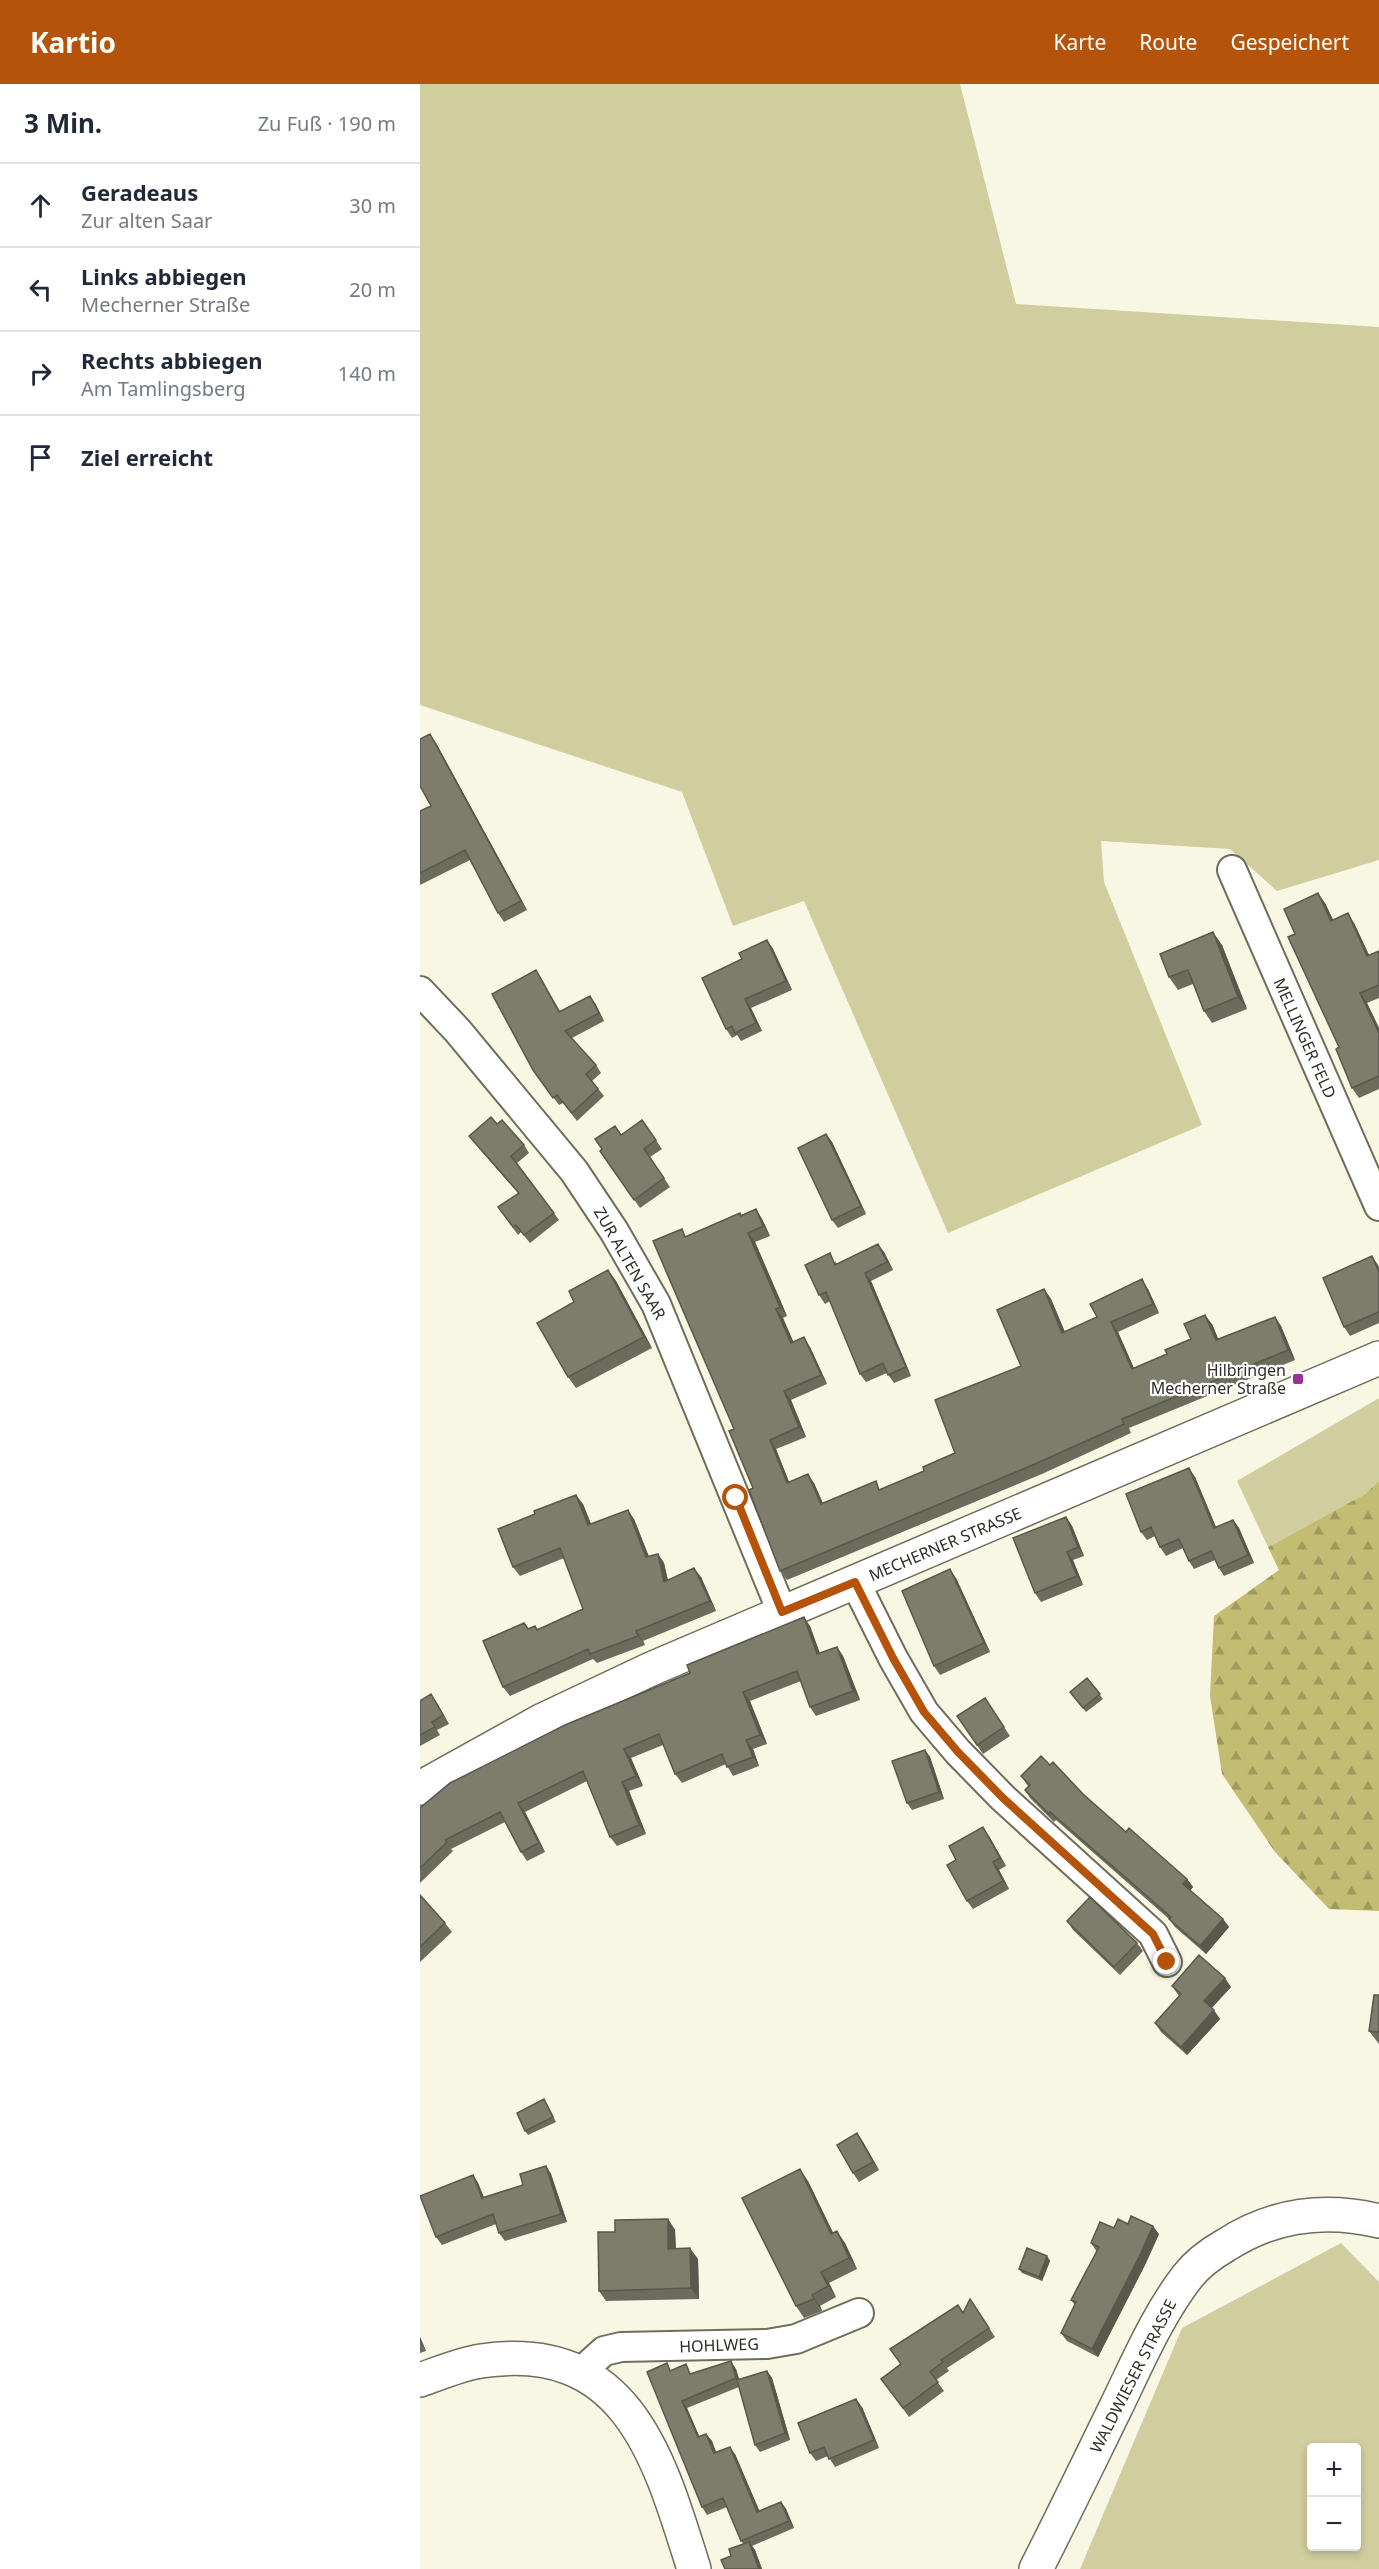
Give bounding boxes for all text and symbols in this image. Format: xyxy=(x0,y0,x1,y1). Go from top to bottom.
text: Kartio xyxy=(30,23,116,61)
text: Karte xyxy=(1053,28,1106,56)
text: Route xyxy=(1139,28,1197,56)
text: Gespeichert xyxy=(1230,28,1349,56)
text: 3 Min. xyxy=(24,105,102,141)
text: Zu Fuß · 190 m xyxy=(258,110,396,137)
text: Geradeaus xyxy=(81,177,198,207)
icon: ahead xyxy=(24,189,57,222)
text: 30 m xyxy=(349,192,396,219)
text: Zur alten Saar xyxy=(81,207,212,234)
text: Links abbiegen xyxy=(81,261,247,291)
icon: left xyxy=(24,273,57,306)
text: 20 m xyxy=(349,276,396,303)
text: Mecherner Straße xyxy=(81,291,250,318)
text: Rechts abbiegen xyxy=(81,345,263,375)
icon: right xyxy=(24,357,57,390)
text: 140 m xyxy=(338,360,396,387)
text: Am Tamlingsberg xyxy=(81,375,246,402)
icon: arrive xyxy=(24,441,57,474)
text: Ziel erreicht xyxy=(81,442,213,472)
street label: MELLINGER FELD xyxy=(1269,974,1341,1102)
street label: ZUR ALTEN SAAR xyxy=(589,1203,671,1323)
place label: Hilbringen Mecherner Straße xyxy=(1151,1359,1286,1399)
marker: Hilbringen Mecherner Straße xyxy=(1291,1372,1305,1386)
route start xyxy=(722,1484,748,1510)
street label: MECHERNER STRASSE xyxy=(865,1502,1025,1586)
route end xyxy=(1153,1948,1179,1974)
street label: WALDWIESER STRASSE xyxy=(1085,2295,1181,2457)
street label: HOHLWEG xyxy=(679,2333,759,2357)
map controls xyxy=(1307,2443,1361,2551)
button: + xyxy=(1307,2443,1361,2497)
button: − xyxy=(1307,2497,1361,2551)

